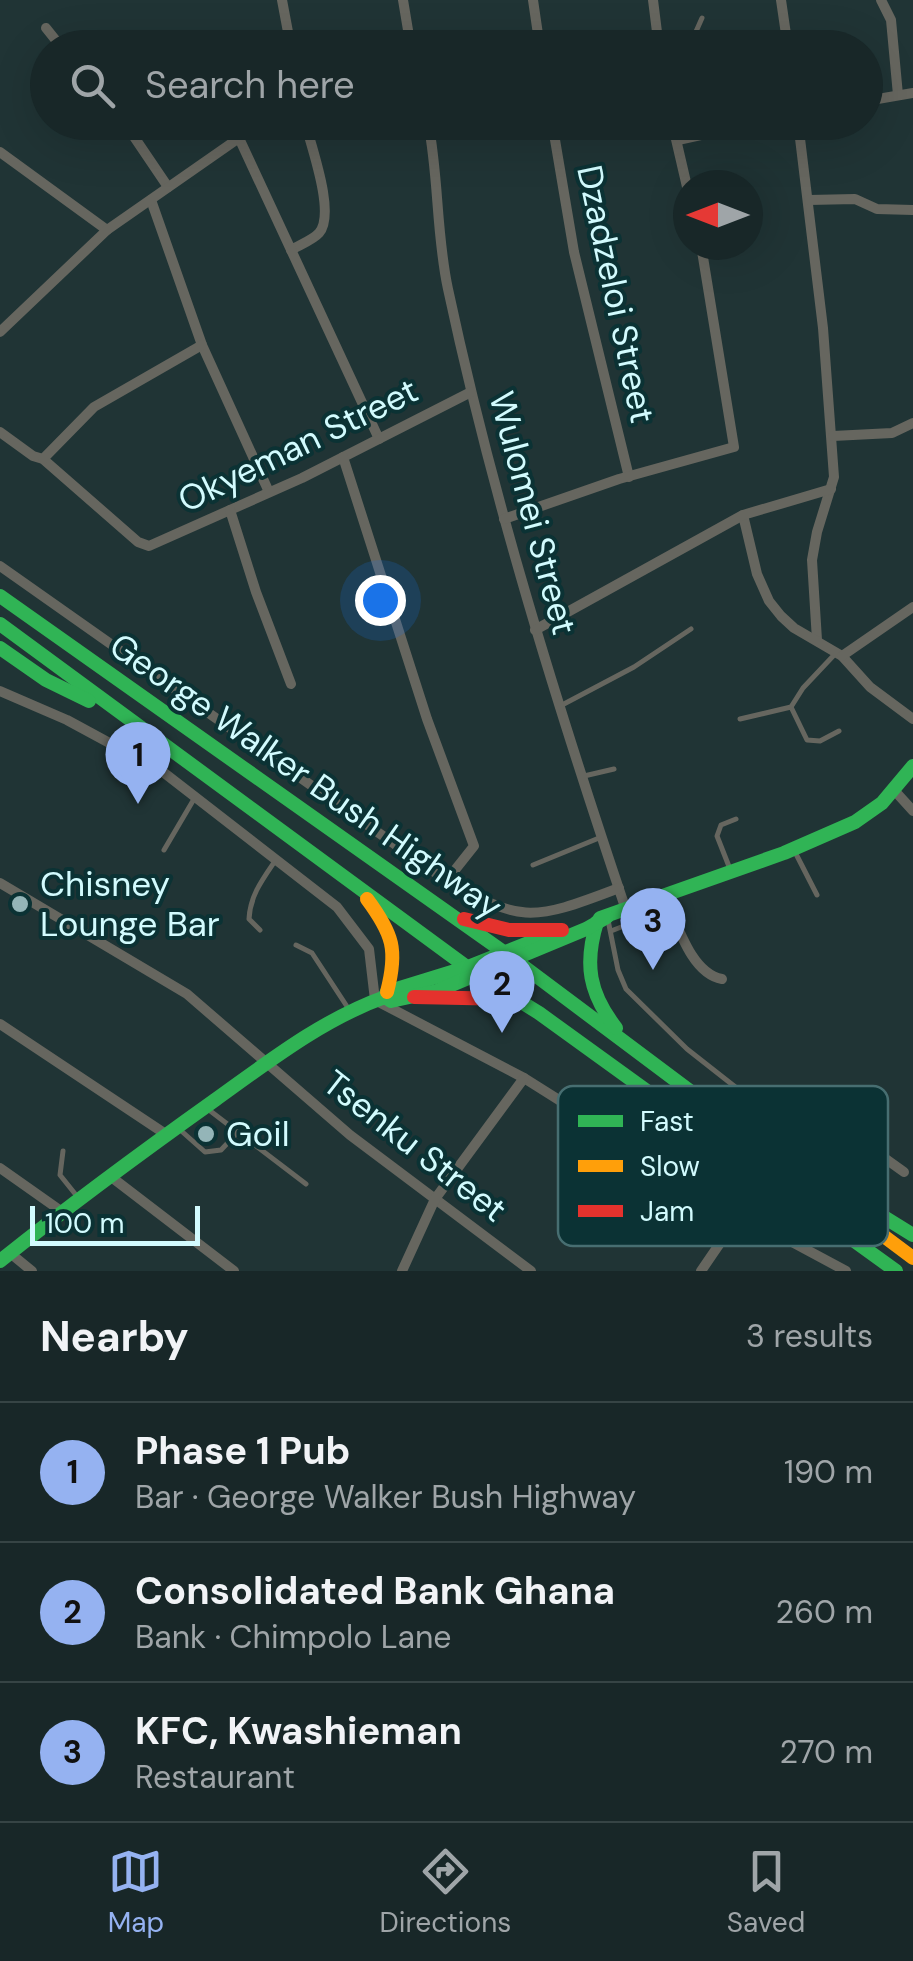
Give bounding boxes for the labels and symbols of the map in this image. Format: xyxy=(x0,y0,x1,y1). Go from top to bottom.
street label: Dzadzeloi Street xyxy=(566,161,666,427)
north arrow xyxy=(673,170,763,260)
street label: Okyeman Street xyxy=(171,367,425,523)
street label: Wulomei Street xyxy=(478,386,588,640)
your location xyxy=(355,575,406,626)
street label: George Walker Bush Highway xyxy=(101,623,511,929)
pin: 1 xyxy=(106,722,170,804)
place label: Chisney Lounge Bar xyxy=(40,861,220,947)
pin: 3 xyxy=(620,888,686,970)
marker: Chisney Lounge Bar xyxy=(9,893,31,915)
pin: 2 xyxy=(470,950,534,1033)
street label: Tsenku Street xyxy=(314,1060,516,1232)
legend xyxy=(558,1086,888,1246)
text: Fast xyxy=(640,1103,694,1140)
place label: Goil xyxy=(226,1111,290,1157)
marker: Goil xyxy=(195,1123,217,1145)
text: Slow xyxy=(640,1148,700,1185)
text: Jam xyxy=(640,1193,694,1230)
scale bar xyxy=(30,1201,200,1246)

